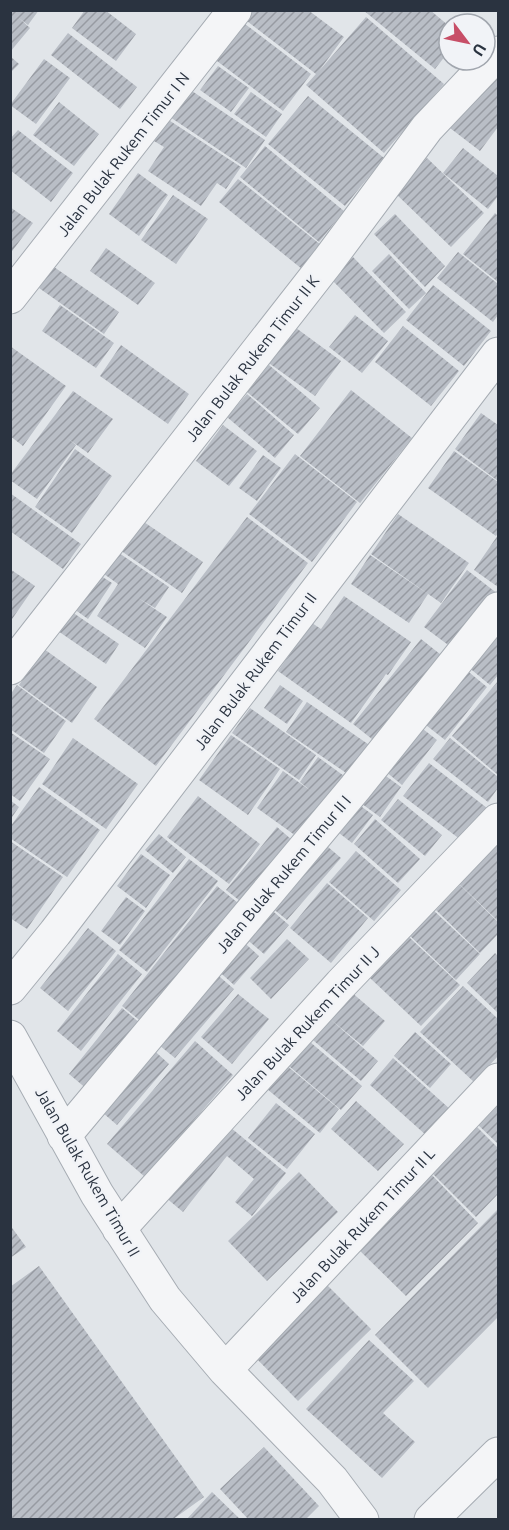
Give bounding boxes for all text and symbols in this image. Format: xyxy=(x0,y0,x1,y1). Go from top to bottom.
north arrow xyxy=(437,12,497,72)
text: U xyxy=(469,40,490,59)
street label: Jalan Bulak Rukem Timur I N xyxy=(53,68,193,240)
street label: Jalan Bulak Rukem Timur II K xyxy=(182,271,322,444)
street label: Jalan Bulak Rukem Timur II xyxy=(190,589,320,753)
street label: Jalan Bulak Rukem Timur II I xyxy=(212,792,354,956)
street label: Jalan Bulak Rukem Timur II J xyxy=(231,942,383,1104)
street label: Jalan Bulak Rukem Timur II xyxy=(32,1084,144,1260)
street label: Jalan Bulak Rukem Timur II L xyxy=(286,1144,438,1306)

